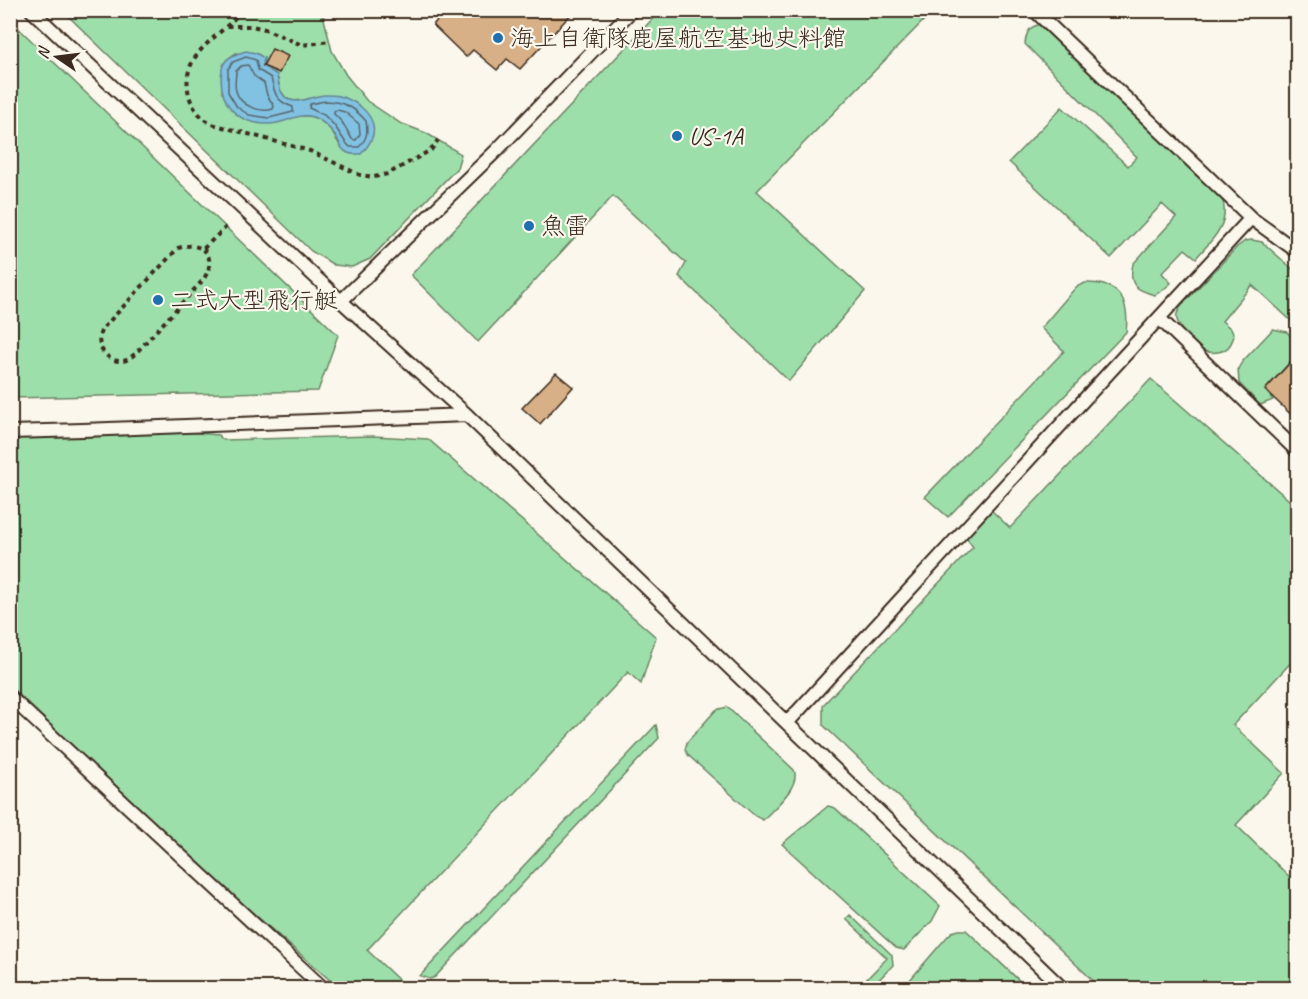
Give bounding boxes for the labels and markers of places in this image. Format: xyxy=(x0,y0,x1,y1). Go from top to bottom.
place label: 海上自衛隊鹿屋航空基地史料館 xyxy=(510,23,846,53)
marker: 海上自衛隊鹿屋航空基地史料館 xyxy=(491,31,505,45)
place label: US-1A xyxy=(689,121,744,151)
marker: US-1A xyxy=(670,129,684,143)
place label: 魚雷 xyxy=(541,211,589,241)
marker: 魚雷 xyxy=(522,219,536,233)
place label: 二式大型飛行艇 xyxy=(170,285,338,315)
marker: 二式大型飛行艇 xyxy=(151,293,165,307)

